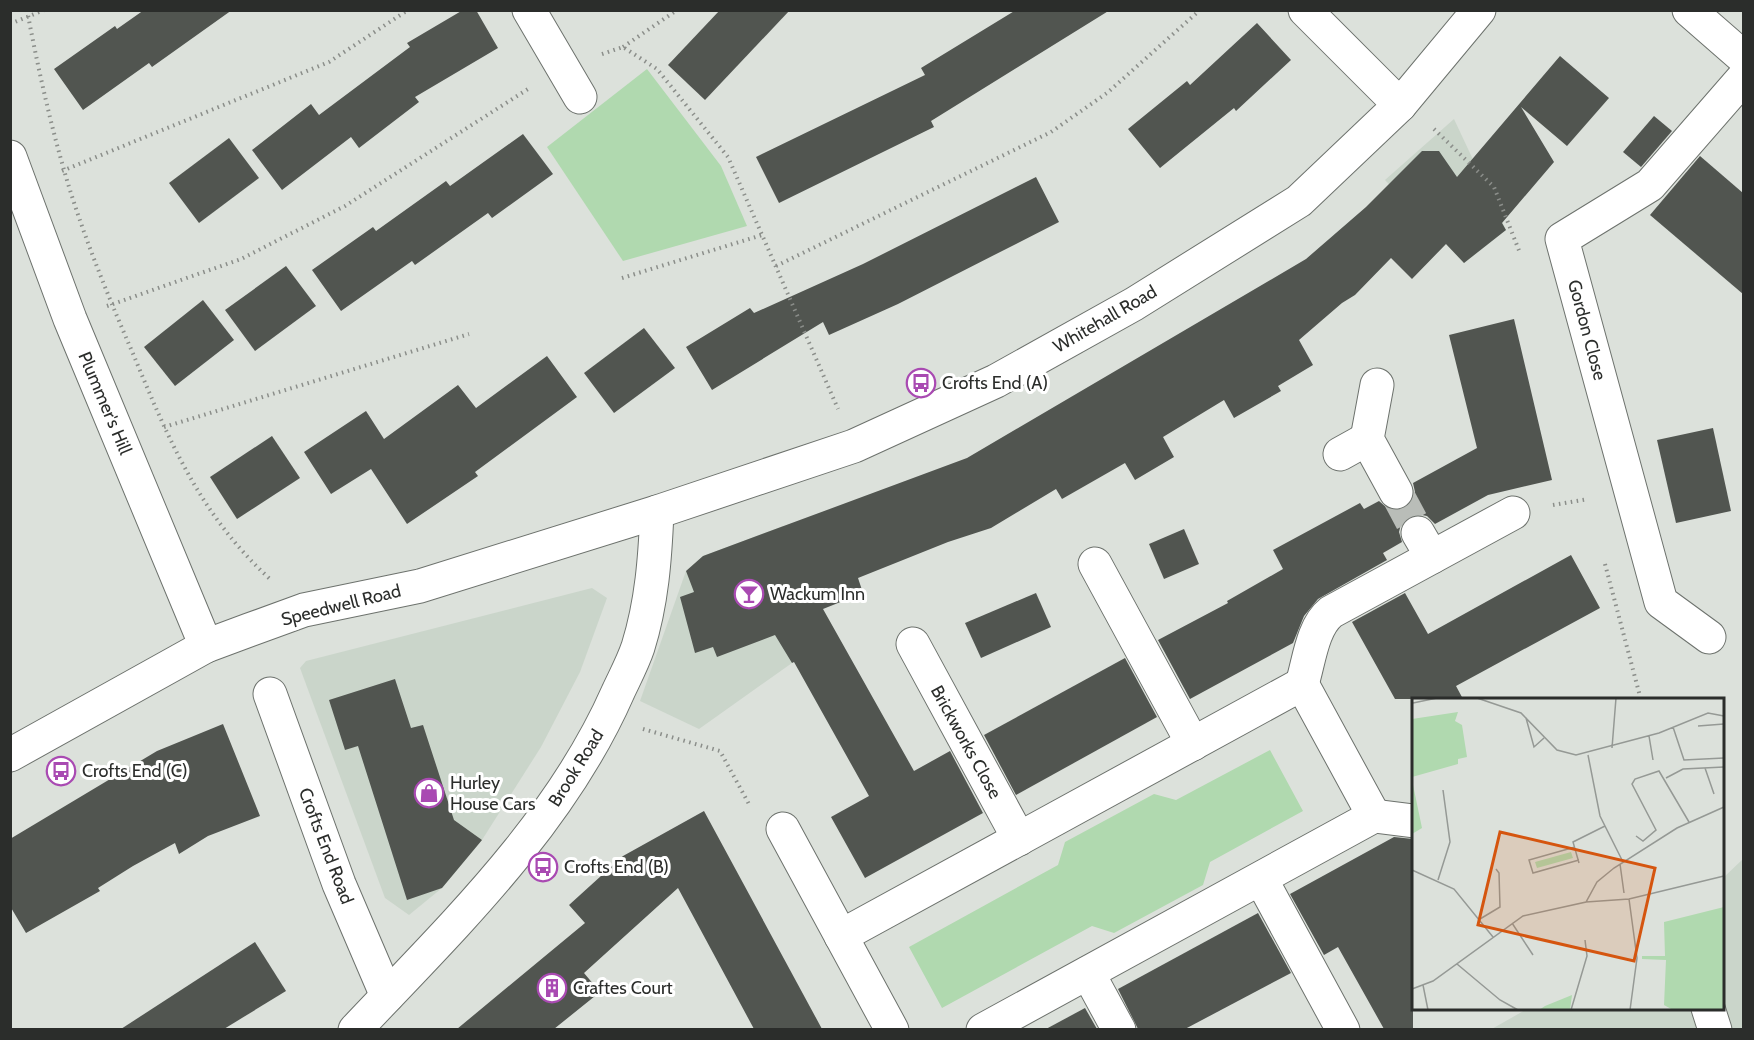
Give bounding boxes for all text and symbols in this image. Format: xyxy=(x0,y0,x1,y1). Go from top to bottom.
street label: Gordon Close xyxy=(1563,277,1611,383)
street label: Whitehall Road xyxy=(1049,281,1161,357)
street label: Plummer's Hill xyxy=(73,348,137,458)
bus stop icon: Crofts End (A) xyxy=(905,367,937,399)
place label: Crofts End (A) xyxy=(942,372,1048,394)
bar icon: Wackum Inn xyxy=(733,578,765,610)
street label: Speedwell Road xyxy=(279,579,403,631)
place label: Wackum Inn xyxy=(770,583,865,605)
street label: Brickworks Close xyxy=(926,681,1006,803)
inset map xyxy=(1412,698,1724,1010)
street label: Brook Road xyxy=(544,725,608,811)
bus stop icon: Crofts End (C) xyxy=(45,755,77,787)
place label: Crofts End (C) xyxy=(82,760,188,782)
place label: Hurley House Cars xyxy=(450,772,535,815)
shop icon: Hurley House Cars xyxy=(413,777,445,809)
street label: Crofts End Road xyxy=(294,785,358,907)
bus stop icon: Crofts End (B) xyxy=(527,851,559,883)
place label: Crofts End (B) xyxy=(564,856,669,878)
building icon: Craftes Court xyxy=(536,972,568,1004)
place label: Craftes Court xyxy=(573,977,673,999)

